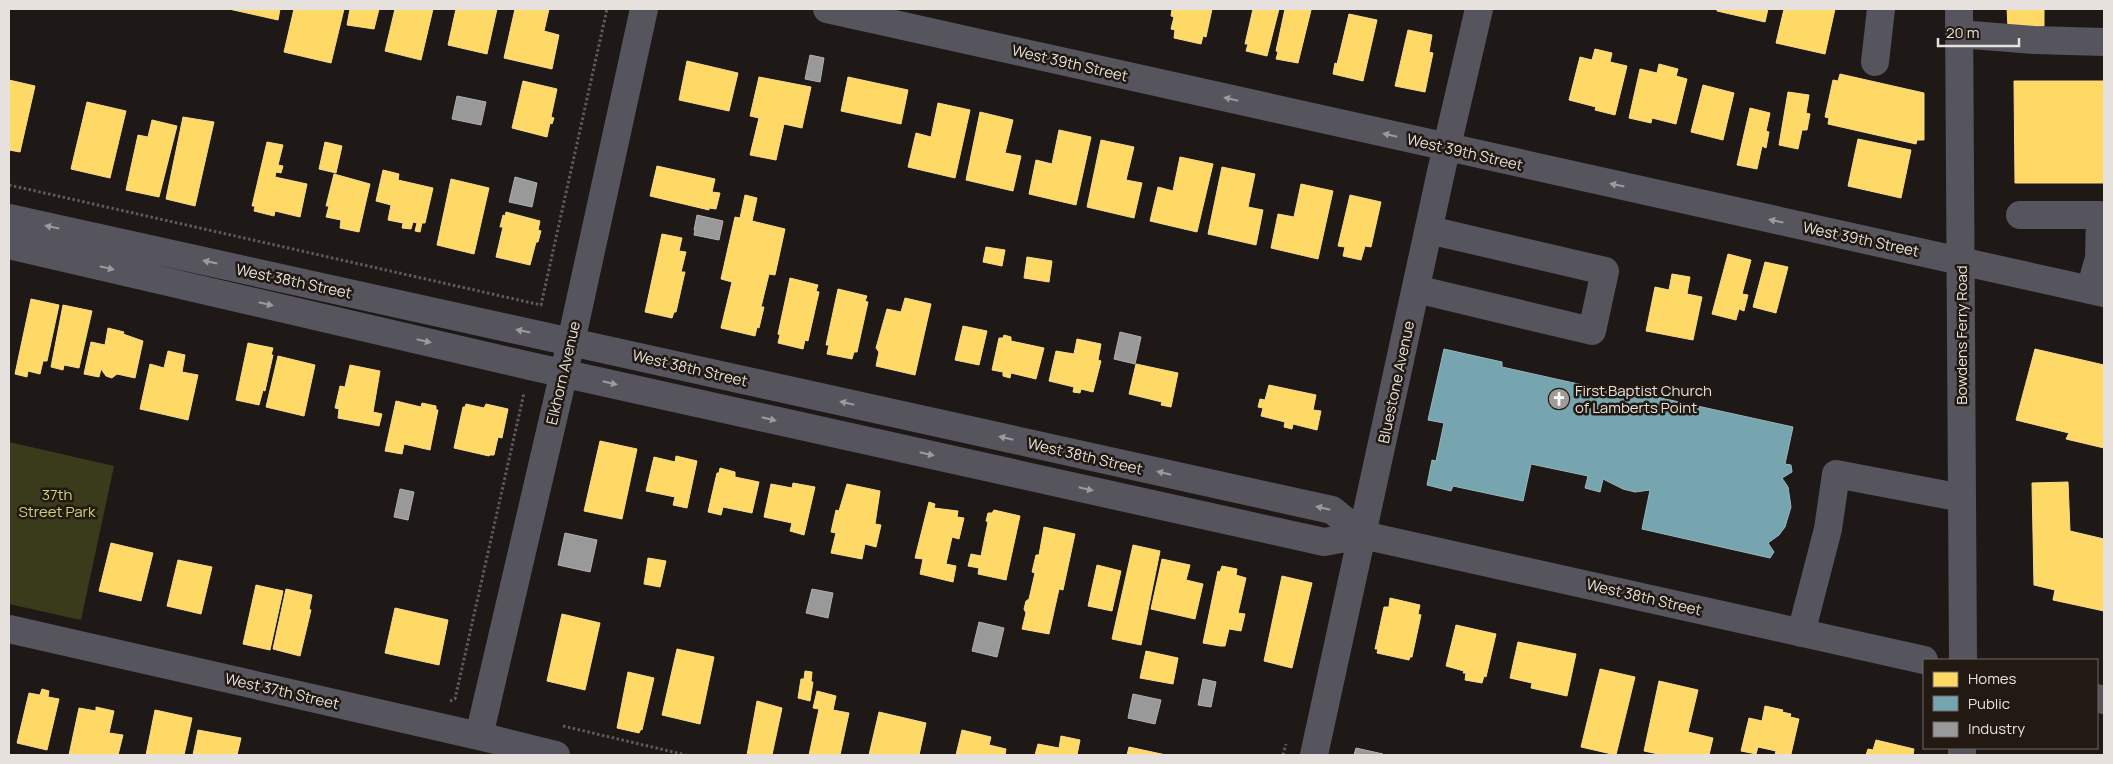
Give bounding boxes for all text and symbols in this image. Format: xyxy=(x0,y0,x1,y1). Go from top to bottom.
scale bar xyxy=(1938,15,2019,47)
text: 20 m xyxy=(1946,22,1979,43)
street label: West 39th Street xyxy=(1010,39,1130,87)
one-way arrow xyxy=(1223,95,1239,103)
street label: West 39th Street xyxy=(1405,128,1525,176)
one-way arrow xyxy=(1382,131,1397,139)
one-way arrow xyxy=(1609,181,1624,189)
one-way arrow xyxy=(1767,216,1783,224)
street label: West 39th Street xyxy=(1801,216,1921,262)
one-way arrow xyxy=(44,223,59,231)
one-way arrow xyxy=(203,258,218,266)
street label: West 38th Street xyxy=(234,258,354,304)
one-way arrow xyxy=(100,264,115,272)
street label: Bowdens Ferry Road xyxy=(1951,265,1972,405)
one-way arrow xyxy=(258,300,273,308)
street label: Elkhorn Avenue xyxy=(541,319,585,427)
street label: Bluestone Avenue xyxy=(1373,319,1419,445)
one-way arrow xyxy=(515,327,530,335)
one-way arrow xyxy=(416,337,431,345)
street label: West 38th Street xyxy=(630,345,750,391)
one-way arrow xyxy=(603,380,619,388)
place label: First Baptist Church of Lamberts Point xyxy=(1575,380,1712,418)
church icon: First Baptist Church of Lamberts Point xyxy=(1547,387,1571,411)
one-way arrow xyxy=(839,399,854,407)
one-way arrow xyxy=(761,415,776,423)
street label: West 38th Street xyxy=(1025,433,1145,479)
one-way arrow xyxy=(998,434,1013,442)
one-way arrow xyxy=(920,450,935,458)
one-way arrow xyxy=(1157,469,1172,477)
park label: 37th Street Park xyxy=(19,484,96,522)
one-way arrow xyxy=(1078,485,1094,493)
one-way arrow xyxy=(1314,504,1330,512)
street label: West 38th Street xyxy=(1584,574,1704,620)
legend xyxy=(1923,659,2098,749)
street label: West 37th Street xyxy=(223,668,341,714)
text: Homes xyxy=(1968,668,2017,689)
text: Public xyxy=(1968,693,2010,714)
text: Industry xyxy=(1968,718,2025,739)

